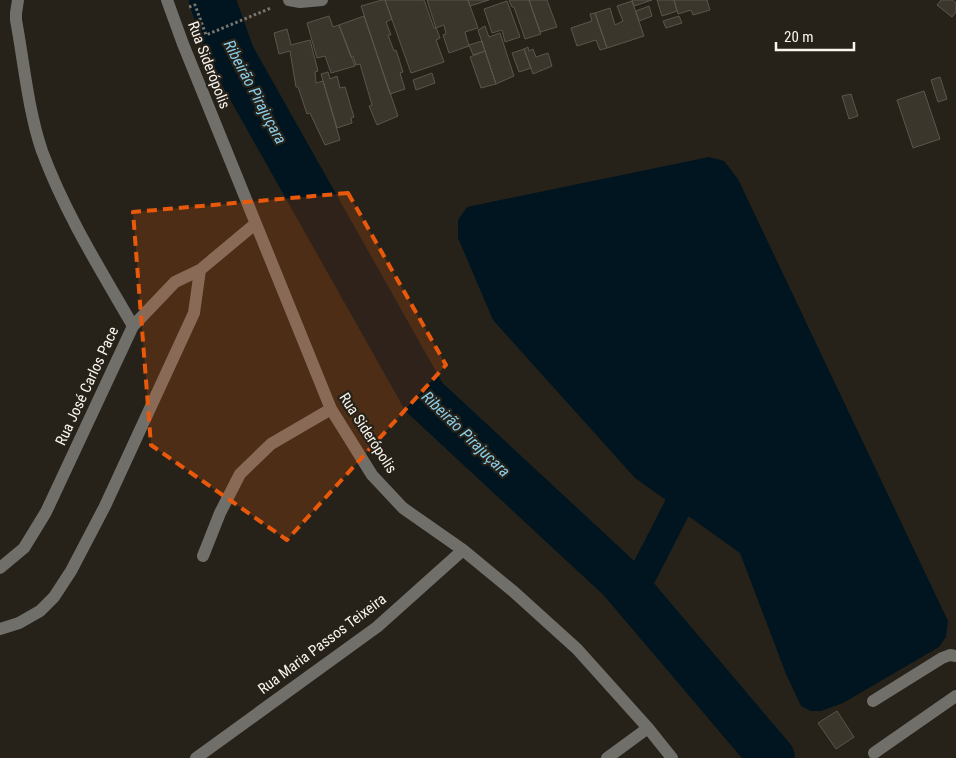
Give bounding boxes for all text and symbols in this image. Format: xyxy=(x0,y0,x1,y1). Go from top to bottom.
street label: Rua Siderópolis xyxy=(184,19,234,111)
scale bar xyxy=(776,20,854,52)
text: 20 m xyxy=(784,28,814,46)
water label: Ribeirão Pirajuçara xyxy=(220,37,290,147)
street label: Rua José Carlos Pace xyxy=(52,324,122,448)
water label: Ribeirão Pirajuçara xyxy=(418,387,514,481)
street label: Rua Siderópolis xyxy=(335,389,401,477)
street label: Rua Maria Passos Teixeira xyxy=(254,590,390,698)

